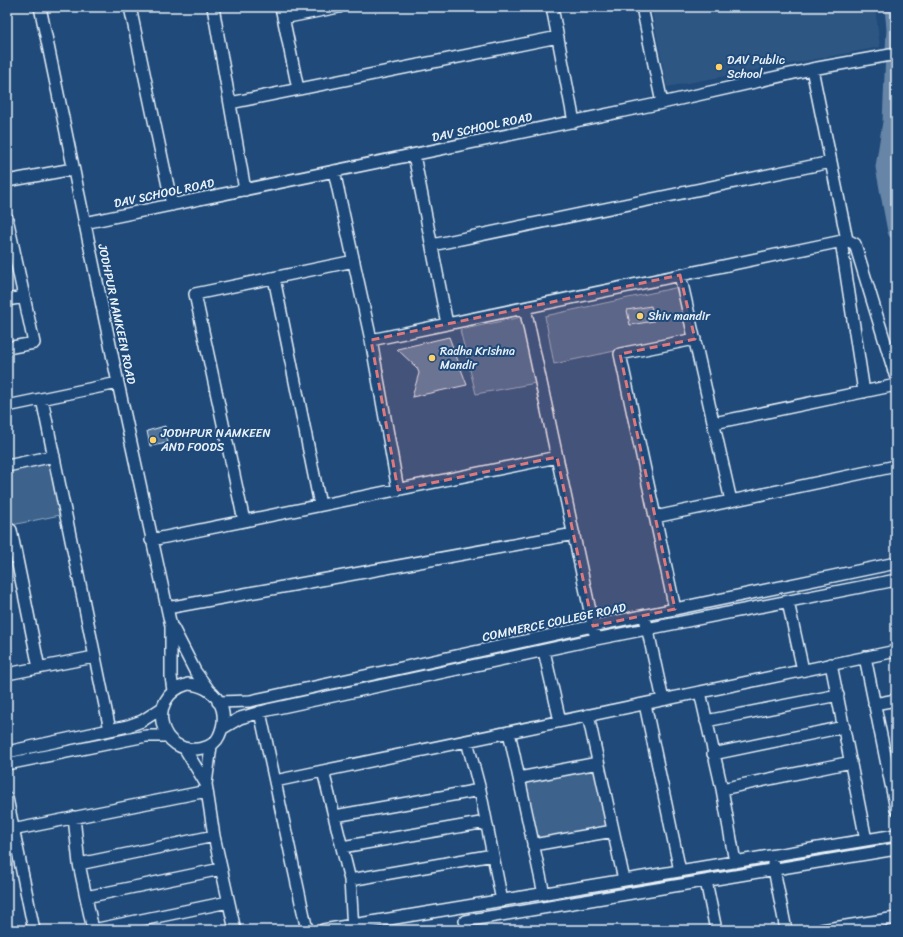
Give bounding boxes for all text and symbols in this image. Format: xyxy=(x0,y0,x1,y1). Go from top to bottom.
place label: DAV Public School xyxy=(727,49,785,85)
marker: DAV Public School xyxy=(714,62,724,72)
street label: DAV SCHOOL ROAD xyxy=(430,105,535,148)
street label: DAV SCHOOL ROAD xyxy=(112,171,217,214)
street label: JODHPUR NAMKEEN ROAD xyxy=(91,241,143,387)
place label: Shiv mandir xyxy=(648,305,711,327)
marker: Shiv mandir xyxy=(635,311,645,321)
place label: Radha Krishna Mandir xyxy=(440,340,515,376)
marker: Radha Krishna Mandir xyxy=(427,353,437,363)
place label: JODHPUR NAMKEEN AND FOODS xyxy=(160,422,271,458)
marker: JODHPUR NAMKEEN AND FOODS xyxy=(148,435,158,445)
street label: COMMERCE COLLEGE ROAD xyxy=(480,596,629,648)

